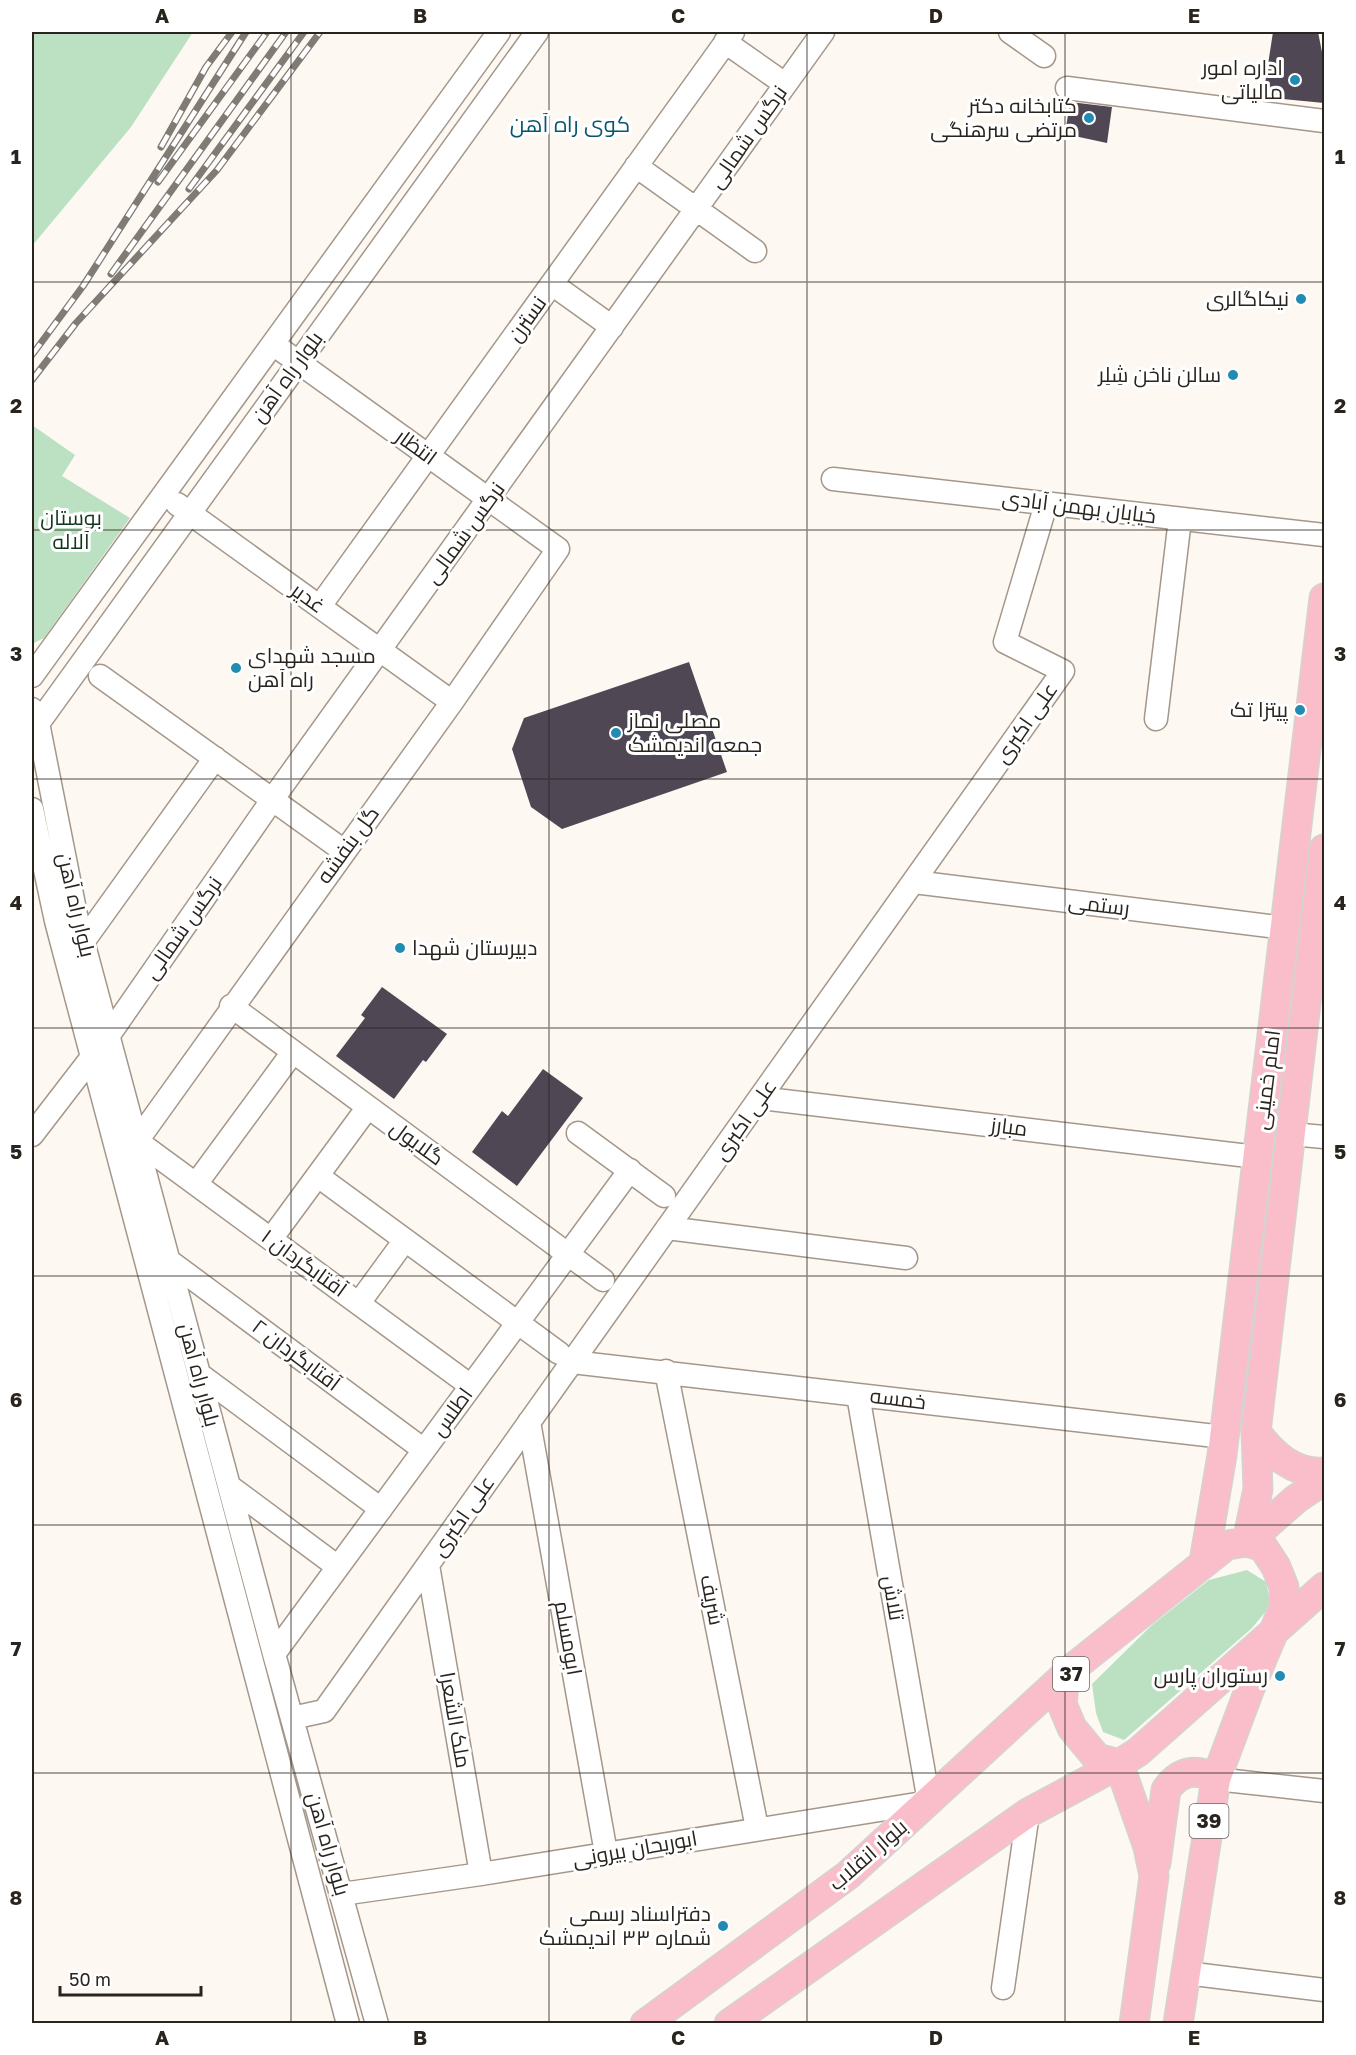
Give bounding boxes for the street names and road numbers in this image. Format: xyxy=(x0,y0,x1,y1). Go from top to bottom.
street label: نرگس شمالی xyxy=(702,80,793,193)
street label: نسترن xyxy=(501,290,552,347)
street label: بلوار راه آهن xyxy=(244,326,329,428)
street label: انتظار xyxy=(390,422,442,470)
street label: نرگس شمالی xyxy=(419,476,511,589)
street label: خیابان بهمن آبادی xyxy=(1000,484,1158,529)
street label: غدیر xyxy=(286,576,331,618)
street label: علی اکبری xyxy=(988,677,1063,768)
street label: گل بنفشه xyxy=(310,801,385,889)
street label: بلوار راه آهن xyxy=(51,850,102,960)
street label: نرگس شمالی xyxy=(137,871,228,984)
street label: رستمی xyxy=(1067,887,1131,922)
street label: امام خمینی xyxy=(1247,1028,1287,1132)
street label: علی اکبری xyxy=(707,1074,782,1165)
street label: مبارز xyxy=(988,1111,1029,1141)
street label: گلایول xyxy=(385,1114,449,1171)
street label: آفتابگردان ۱ xyxy=(256,1223,353,1303)
street label: آفتابگردان ۲ xyxy=(247,1313,346,1397)
street label: بلوار راه آهن xyxy=(173,1320,226,1430)
street label: اطلس xyxy=(425,1382,478,1441)
street label: خمسه xyxy=(869,1382,928,1414)
street label: علی اکبری xyxy=(425,1470,500,1561)
street label: شریف xyxy=(695,1572,731,1627)
street label: تلاش xyxy=(876,1573,911,1623)
street label: ابومسلم xyxy=(548,1599,588,1677)
road number: 37 xyxy=(1053,1657,1089,1691)
street label: ملک الشعرا xyxy=(435,1670,477,1770)
street label: بلوار راه آهن xyxy=(301,1789,356,1899)
road number: 39 xyxy=(1190,1804,1228,1838)
street label: بلوار انقلاب xyxy=(823,1813,912,1896)
street label: ابوریحان بیرونی xyxy=(570,1824,699,1873)

